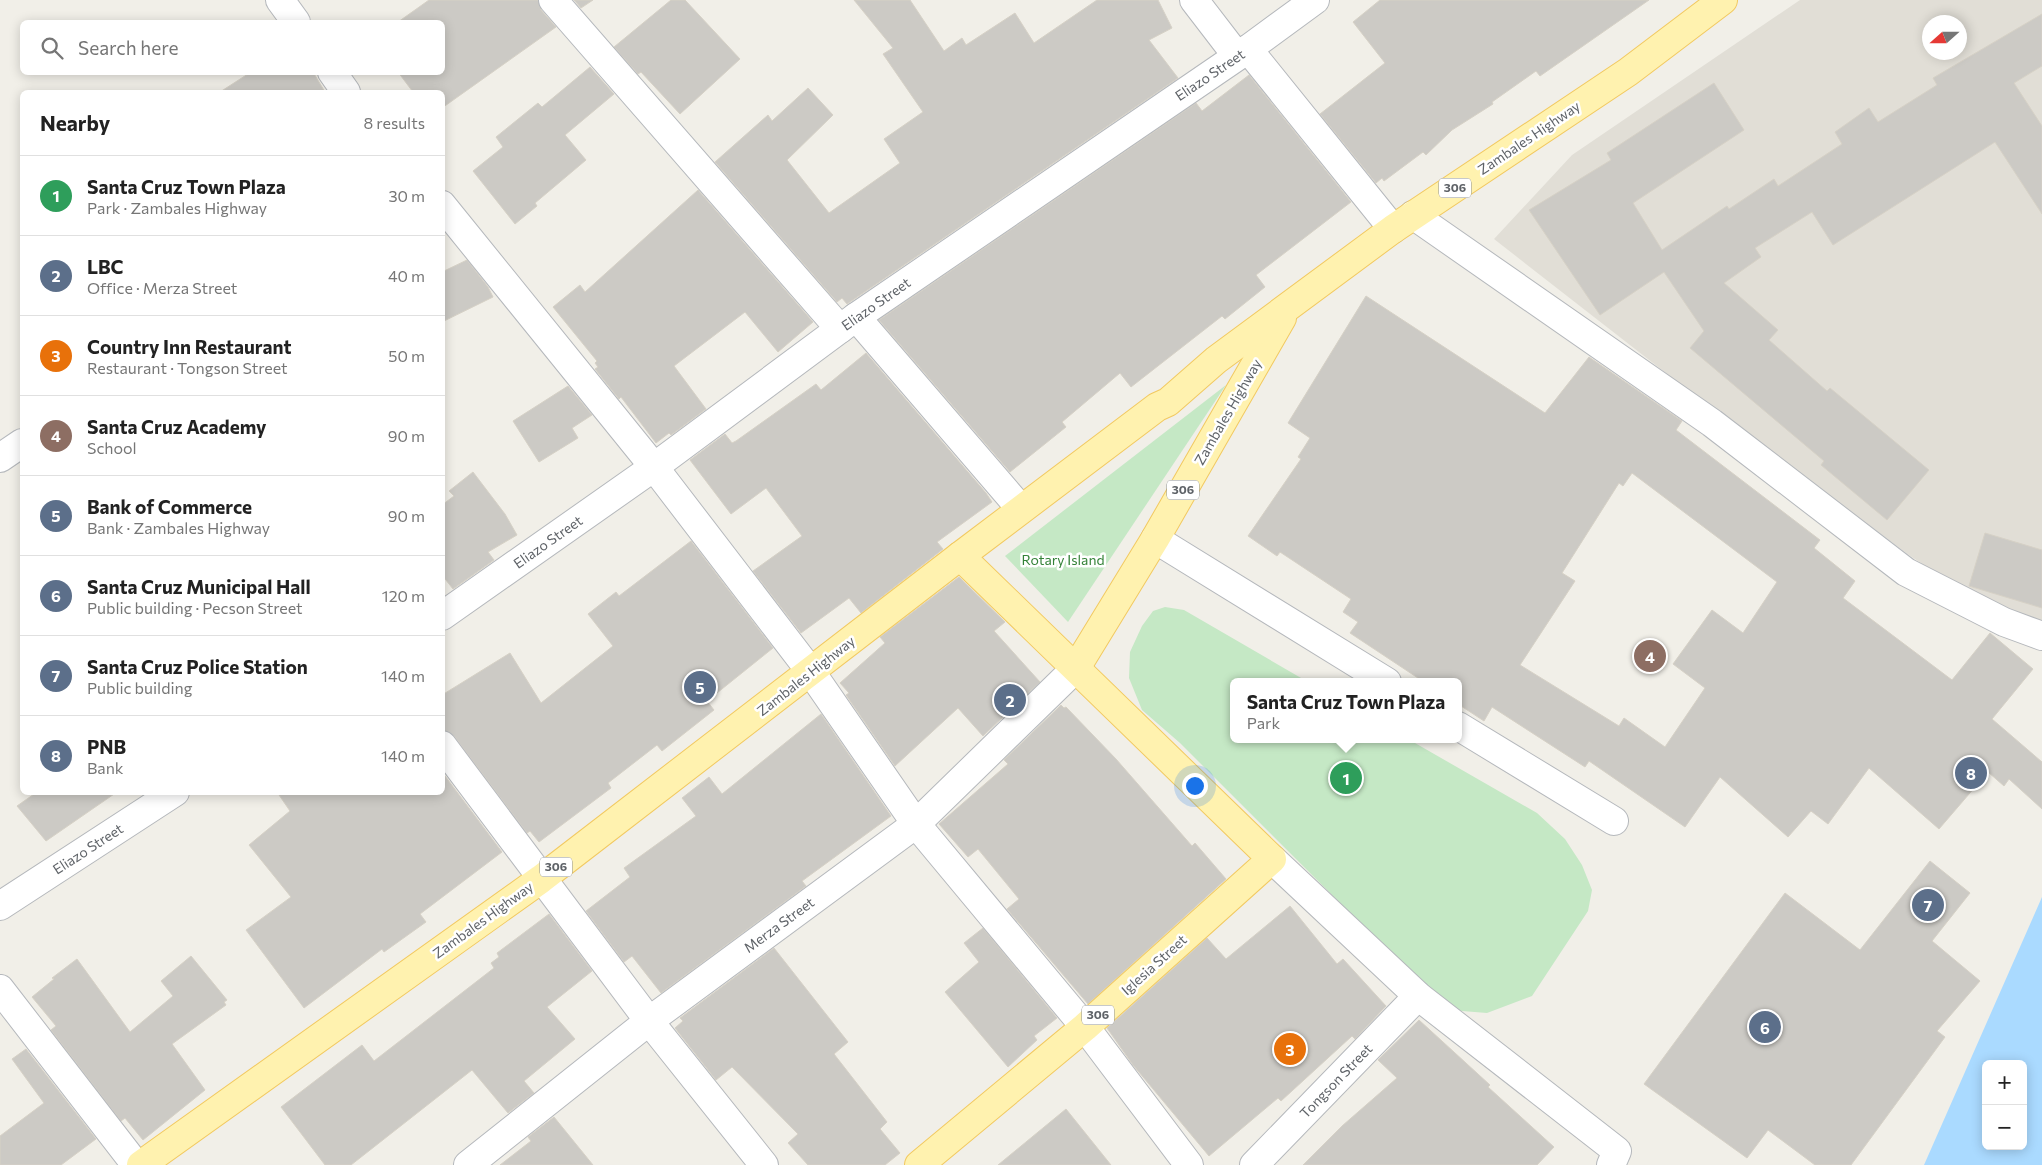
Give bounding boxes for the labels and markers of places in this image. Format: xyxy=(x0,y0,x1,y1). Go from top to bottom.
pin: 4 xyxy=(1634,637,1666,675)
pin: 5 xyxy=(684,668,716,706)
pin: 2 xyxy=(994,681,1026,719)
pin: 8 xyxy=(1955,754,1987,792)
pin: 1 xyxy=(1330,759,1362,797)
pin: 7 xyxy=(1912,886,1944,924)
pin: 6 xyxy=(1749,1008,1781,1046)
pin: 3 xyxy=(1274,1030,1306,1068)

